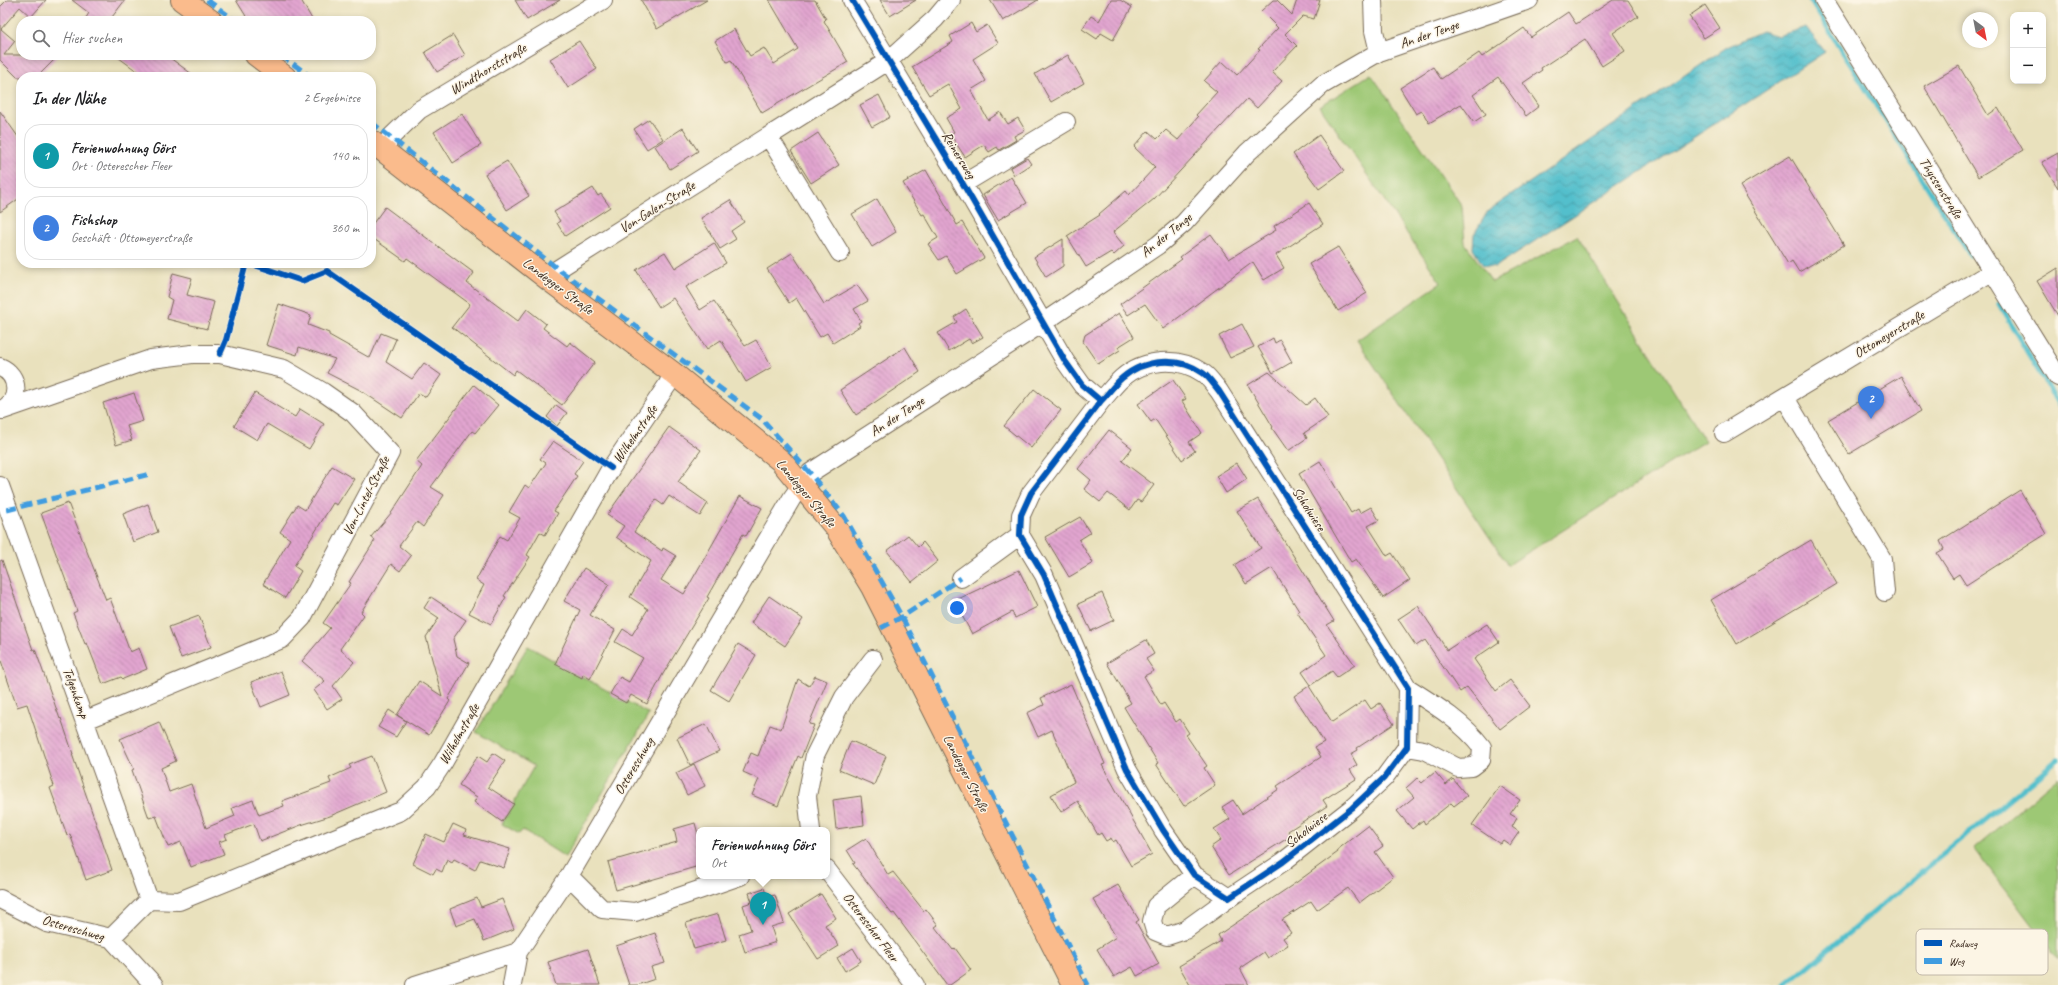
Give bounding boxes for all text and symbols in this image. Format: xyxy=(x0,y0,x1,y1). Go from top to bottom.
north arrow xyxy=(1962,12,1998,48)
map controls xyxy=(2010,12,2046,84)
button: + xyxy=(2010,12,2046,48)
search box xyxy=(16,16,376,60)
street label: An der Tenge xyxy=(1397,16,1462,52)
icon: search xyxy=(30,27,52,49)
text: Hier suchen xyxy=(62,29,122,48)
street label: Windthorststraße xyxy=(447,39,531,98)
button: − xyxy=(2010,48,2046,84)
text: In der Nähe xyxy=(32,88,105,109)
text: 2 Ergebnisse xyxy=(304,90,360,106)
street label: Reinersweg xyxy=(938,128,980,183)
text: Ferienwohnung Görs xyxy=(71,139,175,158)
text: 1 xyxy=(43,148,49,164)
text: 140 m xyxy=(331,148,359,164)
street label: Thyssenstraße xyxy=(1916,154,1967,223)
text: Ort · Osterescher Fleer xyxy=(71,158,172,174)
street label: Von-Galen-Straße xyxy=(616,176,699,237)
street label: An der Tenge xyxy=(1137,208,1196,261)
text: Fishshop xyxy=(71,211,117,230)
text: 2 xyxy=(43,220,49,236)
text: 360 m xyxy=(331,220,359,236)
text: Geschäft · Ottomeyerstraße xyxy=(71,230,192,246)
street label: Landegger Straße xyxy=(519,254,598,319)
street label: Ottomeyerstraße xyxy=(1851,306,1928,362)
pin: 2 xyxy=(1858,386,1884,419)
street label: An der Tenge xyxy=(867,391,928,440)
street label: Wilhelmstraße xyxy=(609,401,662,466)
street label: Von-Lintel-Straße xyxy=(339,452,394,538)
street label: Landegger Straße xyxy=(772,455,840,532)
street label: Scholwiese xyxy=(1289,484,1330,535)
your location xyxy=(947,598,967,618)
street label: Telgenkamp xyxy=(59,665,93,721)
street label: Wilhelmstraße xyxy=(435,700,484,767)
street label: Landegger Straße xyxy=(939,732,993,816)
street label: Ostereschweg xyxy=(610,734,658,798)
street label: Scholwiese xyxy=(1282,807,1332,852)
popup xyxy=(696,827,830,879)
text: Ferienwohnung Görs xyxy=(711,836,815,855)
text: Ort xyxy=(711,855,726,871)
street label: Osterescher Fleer xyxy=(839,889,903,966)
pin: 1 xyxy=(750,892,776,925)
street label: Ostereschweg xyxy=(40,911,107,945)
legend xyxy=(1916,929,2048,975)
text: Radweg xyxy=(1949,936,1978,950)
text: Weg xyxy=(1949,954,1966,968)

